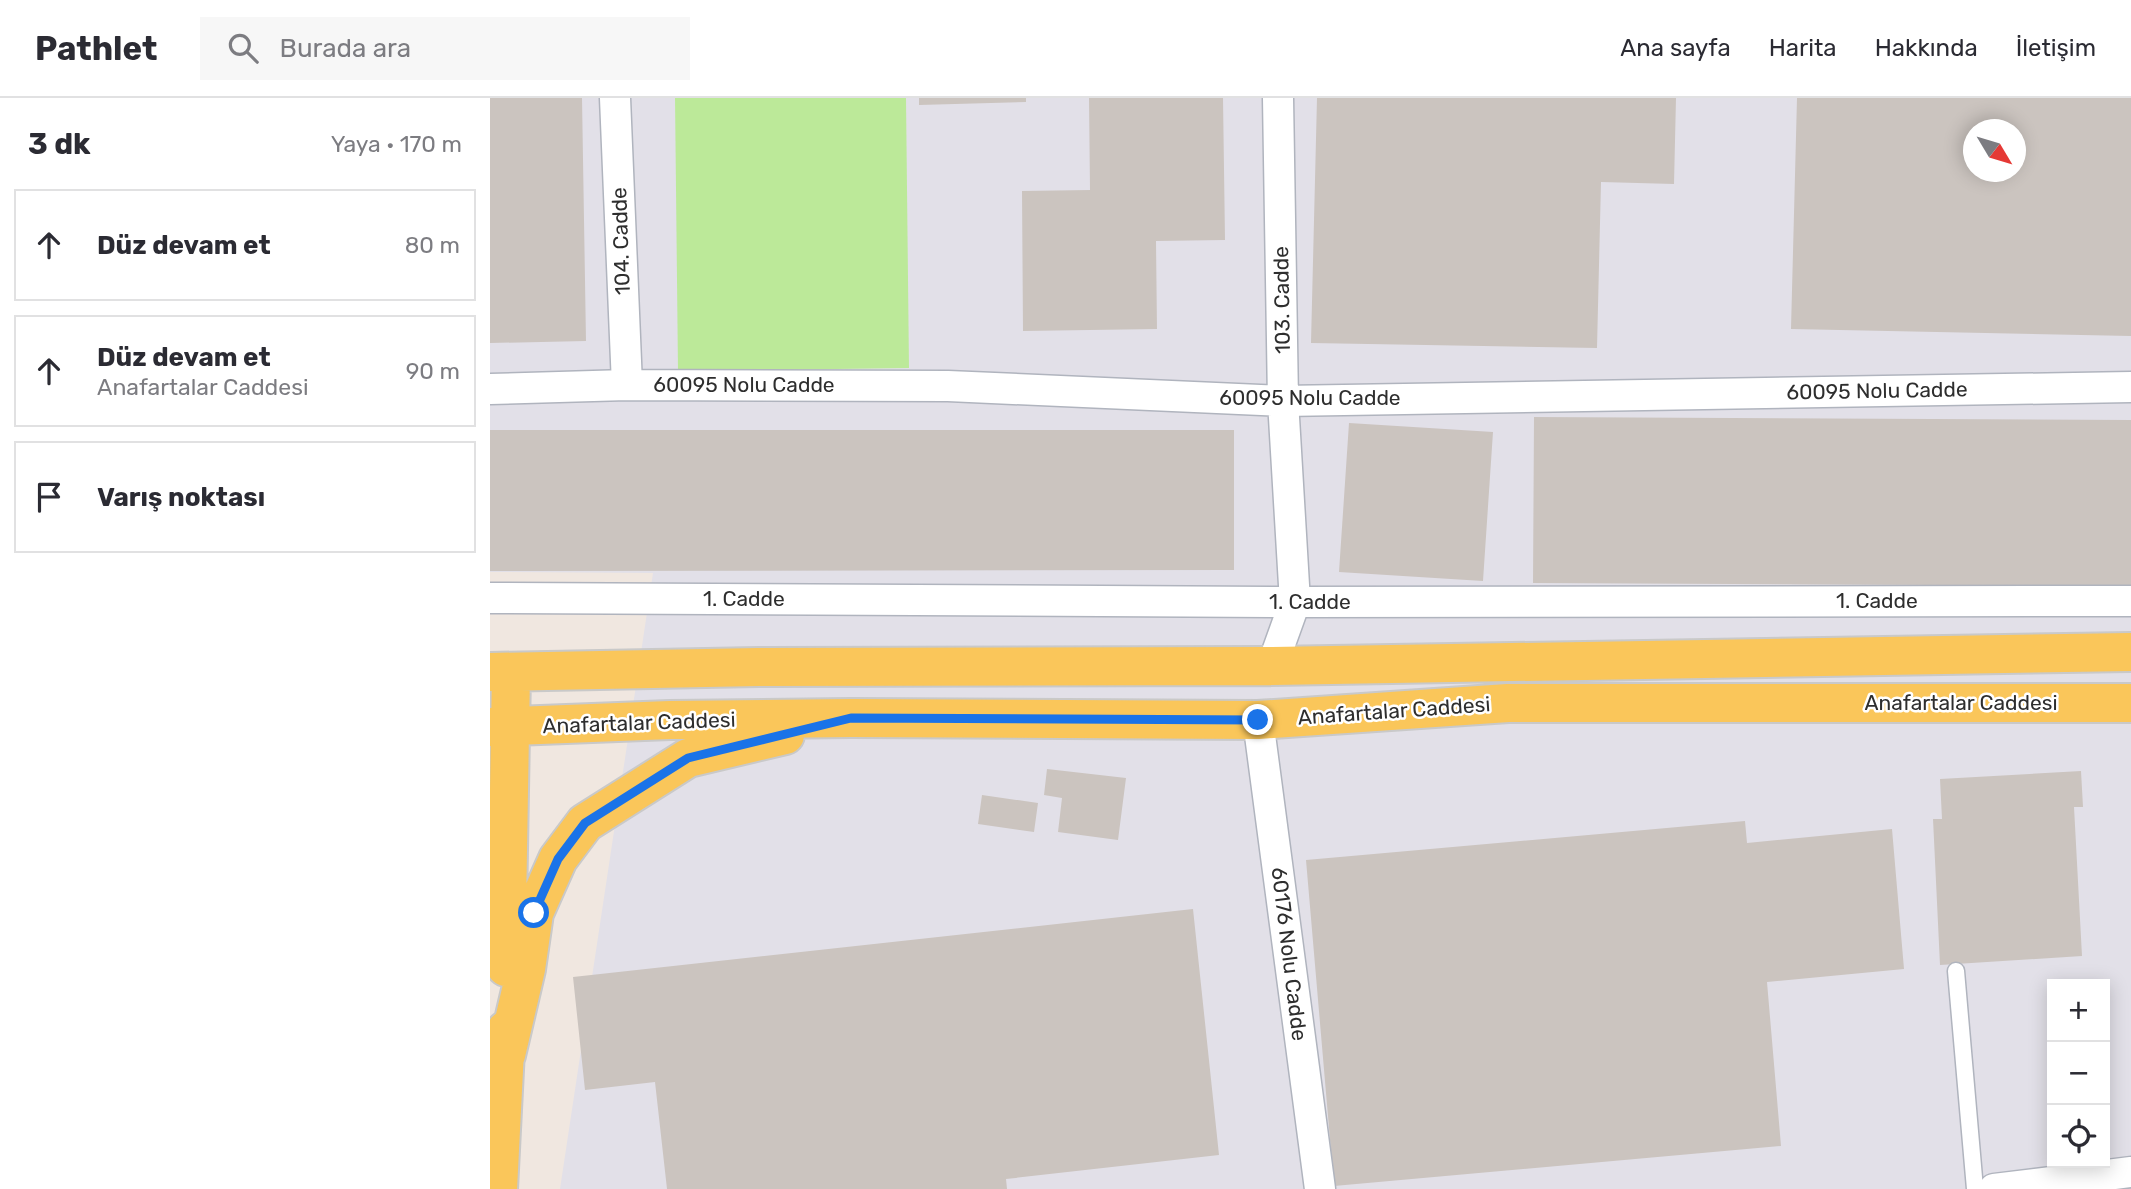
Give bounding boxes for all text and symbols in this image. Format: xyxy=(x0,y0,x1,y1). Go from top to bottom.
search box xyxy=(200,17,690,80)
text: Pathlet xyxy=(35,29,158,68)
icon: search xyxy=(224,29,262,67)
text: Burada ara xyxy=(280,33,411,64)
text: Ana sayfa xyxy=(1620,34,1731,62)
text: Harita xyxy=(1769,34,1837,62)
text: Hakkında xyxy=(1875,34,1978,62)
text: İletişim xyxy=(2016,34,2096,62)
north arrow xyxy=(1963,119,2026,182)
text: 3 dk xyxy=(28,126,91,162)
text: Yaya · 170 m xyxy=(331,130,462,158)
street label: 104. Cadde xyxy=(606,187,635,295)
icon: ahead xyxy=(30,226,68,264)
text: Düz devam et xyxy=(97,230,271,261)
text: 80 m xyxy=(405,231,460,259)
street label: 103. Cadde xyxy=(1268,246,1295,354)
text: Düz devam et xyxy=(97,342,271,373)
icon: ahead xyxy=(30,352,68,390)
text: 90 m xyxy=(406,357,460,385)
street label: 60095 Nolu Cadde xyxy=(653,372,835,397)
text: Anafartalar Caddesi xyxy=(97,373,308,401)
street label: 60095 Nolu Cadde xyxy=(1786,376,1968,405)
street label: 60095 Nolu Cadde xyxy=(1219,385,1401,410)
icon: arrive xyxy=(30,478,68,516)
text: Varış noktası xyxy=(97,482,265,513)
street label: 1. Cadde xyxy=(703,586,785,611)
street label: 1. Cadde xyxy=(1836,588,1918,613)
street label: 1. Cadde xyxy=(1269,589,1351,614)
street label: Anafartalar Caddesi xyxy=(1864,690,2058,715)
street label: Anafartalar Caddesi xyxy=(1297,691,1491,730)
route end xyxy=(1242,704,1273,735)
street label: Anafartalar Caddesi xyxy=(542,707,736,738)
street label: 60176 Nolu Cadde xyxy=(1266,866,1313,1042)
route start xyxy=(518,897,549,928)
map controls xyxy=(2047,979,2110,1168)
button: + xyxy=(2047,979,2110,1042)
button: − xyxy=(2047,1042,2110,1105)
button: locate xyxy=(2047,1105,2110,1168)

